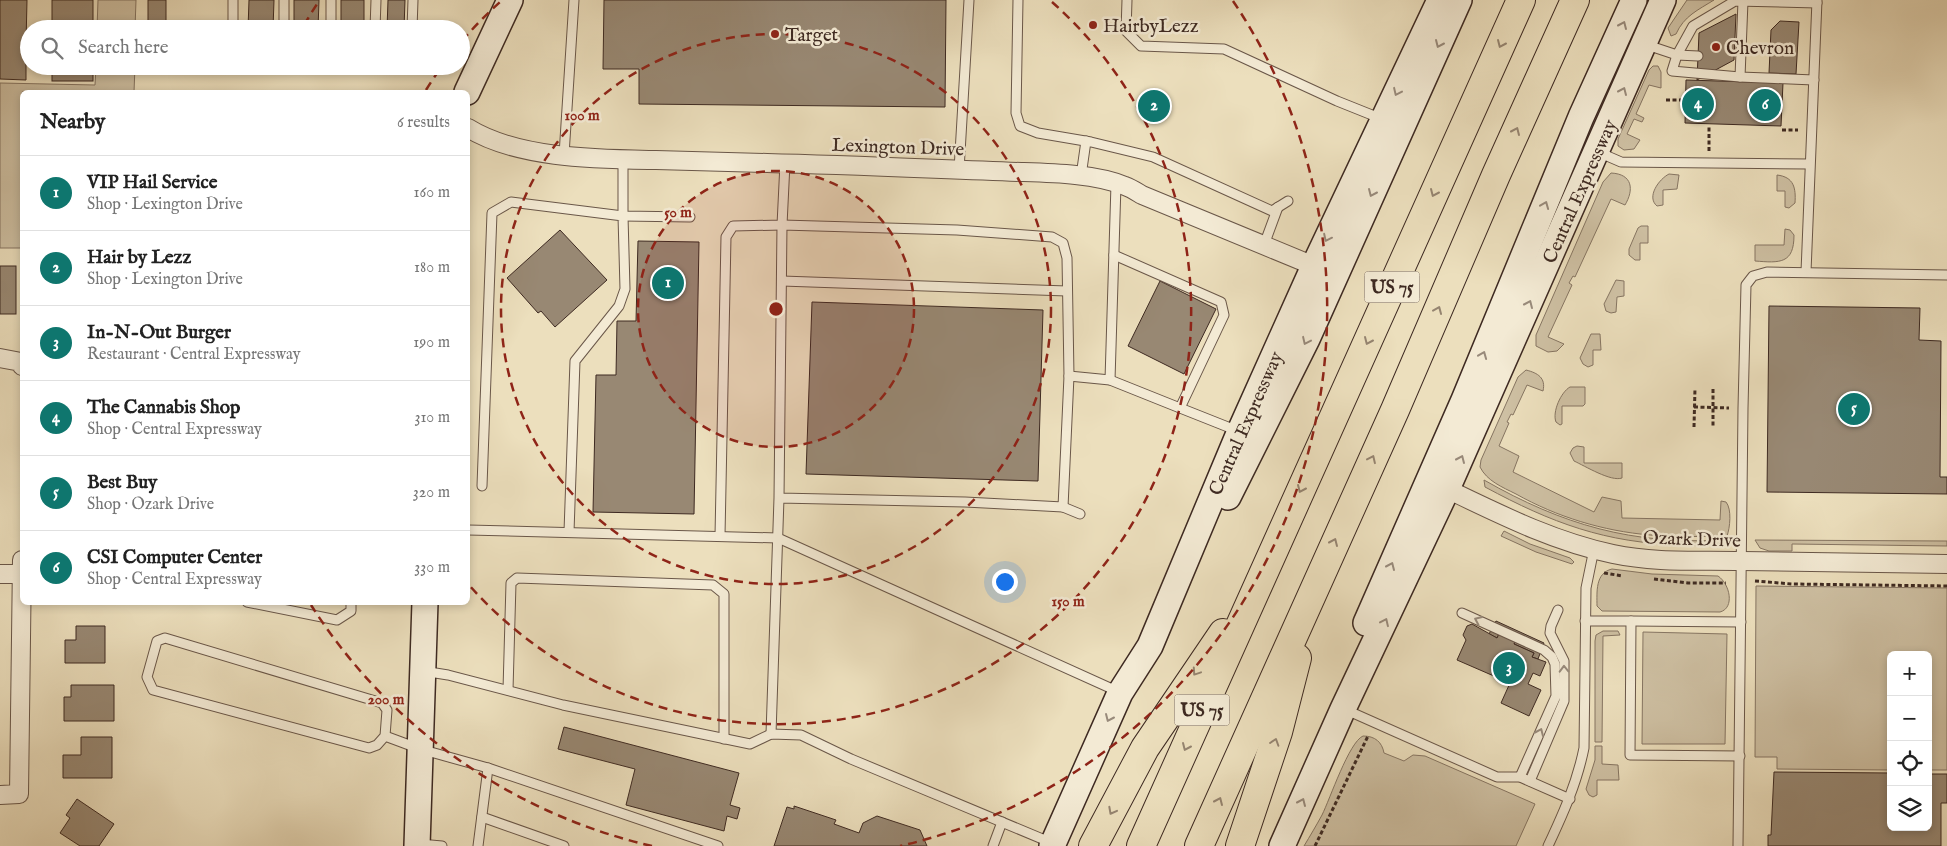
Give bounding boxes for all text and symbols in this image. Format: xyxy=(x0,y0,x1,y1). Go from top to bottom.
place label: HairbyLezz xyxy=(1103,15,1199,39)
marker: HairbyLezz xyxy=(1087,19,1099,31)
search box xyxy=(20,20,470,75)
one-way arrow xyxy=(1616,21,1627,30)
place label: Target xyxy=(785,24,839,48)
marker: Target xyxy=(769,28,781,40)
icon: search xyxy=(38,34,66,62)
text: Search here xyxy=(78,36,169,60)
place label: Chevron xyxy=(1726,37,1794,61)
one-way arrow xyxy=(1435,39,1445,48)
one-way arrow xyxy=(1496,39,1507,48)
marker: Chevron xyxy=(1710,41,1722,53)
pin: 4 xyxy=(1682,85,1714,123)
pin: 6 xyxy=(1749,86,1781,124)
pin: 2 xyxy=(1138,87,1170,125)
one-way arrow xyxy=(1393,87,1404,96)
one-way arrow xyxy=(1616,87,1627,96)
text: 100 m xyxy=(564,106,600,125)
text: Nearby xyxy=(40,109,105,136)
text: 6 results xyxy=(397,113,450,133)
street label: Central Expressway xyxy=(1538,116,1624,267)
one-way arrow xyxy=(1510,127,1520,136)
street label: Lexington Drive xyxy=(831,134,965,162)
text: VIP Hail Service xyxy=(87,171,217,195)
text: 1 xyxy=(53,183,59,203)
text: 160 m xyxy=(414,183,450,203)
one-way arrow xyxy=(1368,188,1379,197)
one-way arrow xyxy=(1430,188,1441,197)
text: Shop · Lexington Drive xyxy=(87,195,243,215)
one-way arrow xyxy=(1539,201,1549,210)
text: 50 m xyxy=(664,203,692,222)
one-way arrow xyxy=(1323,233,1334,242)
text: Hair by Lezz xyxy=(87,246,191,270)
text: 2 xyxy=(52,258,60,278)
text: 180 m xyxy=(414,258,450,278)
pin: 1 xyxy=(652,264,684,302)
text: Shop · Lexington Drive xyxy=(87,270,243,290)
road number: US 75 xyxy=(1364,272,1420,302)
centre of rings xyxy=(767,300,785,318)
one-way arrow xyxy=(1522,300,1533,309)
one-way arrow xyxy=(1431,306,1442,315)
text: In-N-Out Burger xyxy=(87,321,231,345)
text: 3 xyxy=(53,333,59,353)
text: 190 m xyxy=(413,333,450,353)
one-way arrow xyxy=(1301,336,1312,345)
one-way arrow xyxy=(1363,336,1374,345)
text: Restaurant · Central Expressway xyxy=(87,345,301,365)
street label: Central Expressway xyxy=(1204,348,1290,499)
one-way arrow xyxy=(1477,351,1487,360)
pin: 5 xyxy=(1838,390,1870,428)
text: The Cannabis Shop xyxy=(87,396,240,420)
text: 4 xyxy=(52,408,60,428)
text: 310 m xyxy=(414,408,450,428)
text: Shop · Central Expressway xyxy=(87,420,262,440)
one-way arrow xyxy=(1366,455,1377,464)
one-way arrow xyxy=(1454,455,1465,464)
text: Best Buy xyxy=(87,471,157,495)
text: 5 xyxy=(53,483,59,503)
text: 320 m xyxy=(413,483,450,503)
one-way arrow xyxy=(1297,484,1308,493)
text: Shop · Ozark Drive xyxy=(87,495,214,515)
street label: Ozark Drive xyxy=(1642,526,1742,554)
one-way arrow xyxy=(1328,538,1339,547)
text: CSI Computer Center xyxy=(87,546,262,570)
text: 6 xyxy=(53,558,59,578)
text: 330 m xyxy=(414,558,450,578)
one-way arrow xyxy=(1385,562,1396,571)
your location xyxy=(992,569,1018,595)
text: Shop · Central Expressway xyxy=(87,570,262,590)
text: 150 m xyxy=(1051,592,1085,611)
one-way arrow xyxy=(1474,616,1483,626)
one-way arrow xyxy=(1378,618,1389,627)
pin: 3 xyxy=(1493,649,1525,687)
map controls xyxy=(1887,651,1932,831)
button: + xyxy=(1887,651,1932,696)
one-way arrow xyxy=(1559,665,1569,672)
one-way arrow xyxy=(1193,667,1202,676)
text: 200 m xyxy=(368,690,405,709)
road number: US 75 xyxy=(1174,694,1230,726)
button: − xyxy=(1887,696,1932,741)
one-way arrow xyxy=(1105,713,1116,722)
one-way arrow xyxy=(1534,728,1544,737)
one-way arrow xyxy=(1269,739,1279,747)
button: locate xyxy=(1887,741,1932,786)
one-way arrow xyxy=(1182,742,1192,751)
button: layers xyxy=(1887,786,1932,831)
one-way arrow xyxy=(1212,797,1223,806)
one-way arrow xyxy=(1295,798,1306,807)
one-way arrow xyxy=(1108,806,1118,815)

